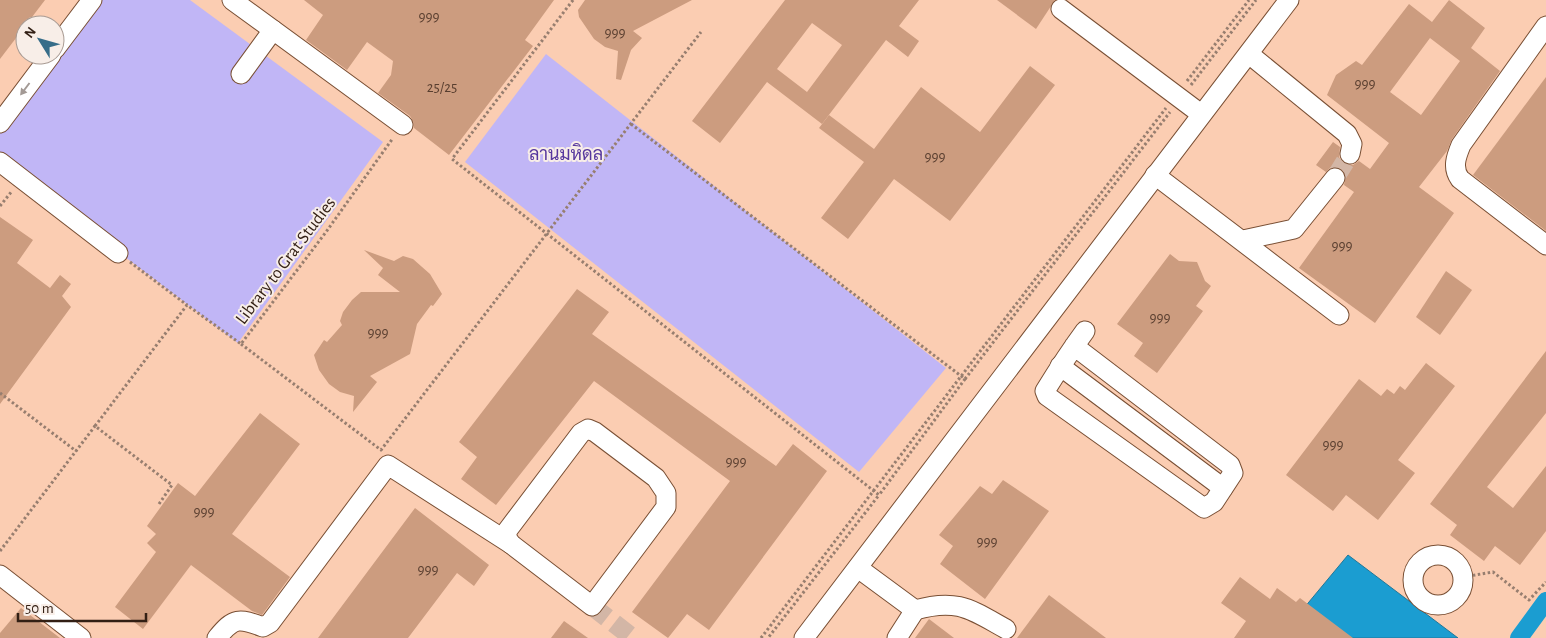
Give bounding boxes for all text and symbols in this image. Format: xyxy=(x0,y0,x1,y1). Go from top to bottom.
house number: 999 xyxy=(418,9,440,24)
north arrow xyxy=(15,15,65,65)
text: N xyxy=(22,25,39,41)
house number: 999 xyxy=(604,25,626,40)
house number: 999 xyxy=(1354,76,1376,91)
house number: 25/25 xyxy=(427,80,457,95)
one-way arrow xyxy=(20,82,31,95)
park label: ลานมหิดล xyxy=(529,143,603,164)
house number: 999 xyxy=(924,149,946,164)
street label: Library to Grat Studies xyxy=(233,194,339,328)
house number: 999 xyxy=(1331,238,1353,253)
house number: 999 xyxy=(1149,310,1171,325)
house number: 999 xyxy=(367,325,389,340)
house number: 999 xyxy=(1322,437,1344,452)
house number: 999 xyxy=(725,454,747,469)
house number: 999 xyxy=(193,504,215,519)
house number: 999 xyxy=(976,534,998,549)
house number: 999 xyxy=(417,562,439,577)
scale bar xyxy=(18,590,145,622)
text: 50 m xyxy=(25,601,54,616)

